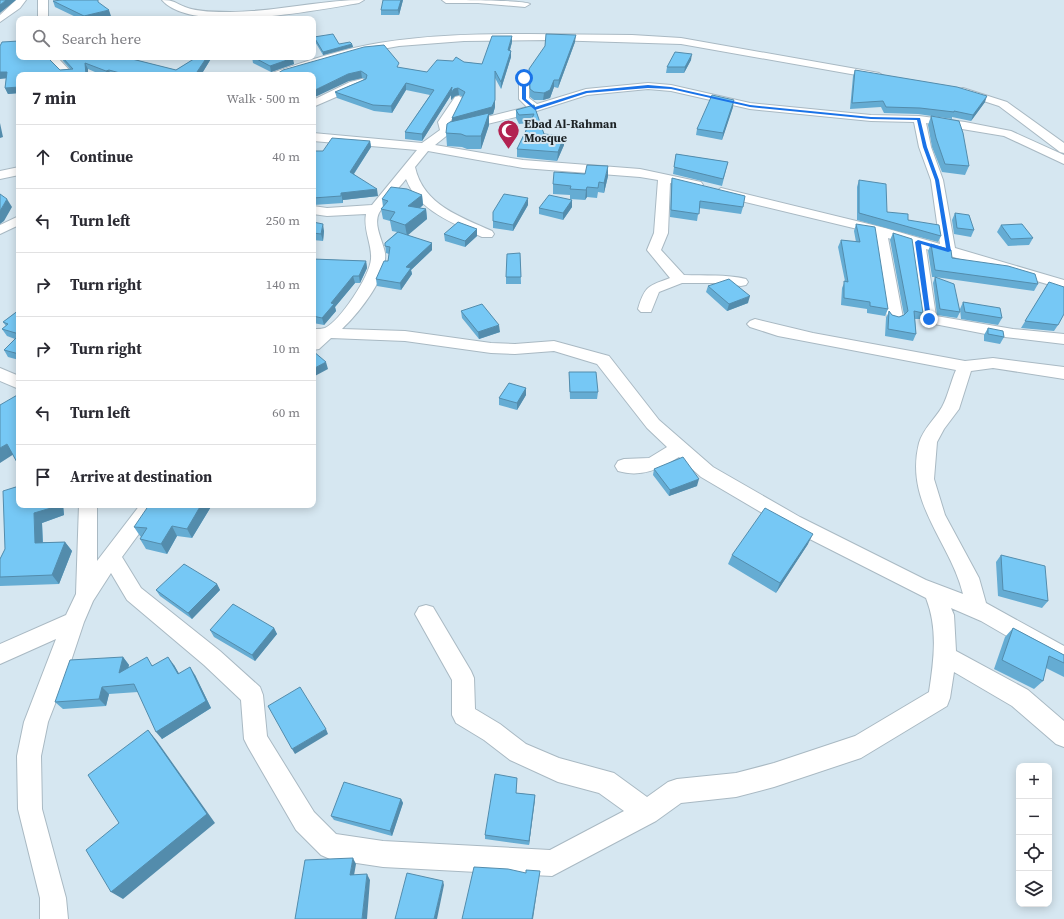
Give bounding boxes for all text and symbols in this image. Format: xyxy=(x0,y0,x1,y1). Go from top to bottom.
search box xyxy=(16,16,316,60)
icon: search xyxy=(30,27,52,49)
text: Search here xyxy=(62,28,141,49)
route start xyxy=(515,69,533,87)
text: 7 min xyxy=(32,86,76,110)
text: Walk · 500 m xyxy=(227,90,300,107)
place label: Ebad Al-Rahman Mosque xyxy=(524,116,617,146)
mosque icon: Ebad Al-Rahman Mosque xyxy=(495,118,521,151)
icon: ahead xyxy=(32,146,54,168)
text: Continue xyxy=(70,146,133,167)
text: 40 m xyxy=(272,148,300,165)
icon: left xyxy=(32,210,54,232)
text: Turn left xyxy=(70,210,130,231)
text: 250 m xyxy=(266,212,300,229)
icon: right xyxy=(32,274,54,296)
text: Turn right xyxy=(70,274,142,295)
text: 140 m xyxy=(266,276,300,293)
route end xyxy=(920,310,938,328)
icon: right xyxy=(32,338,54,360)
text: Turn right xyxy=(70,338,142,359)
text: 10 m xyxy=(272,340,300,357)
icon: left xyxy=(32,402,54,424)
text: Turn left xyxy=(70,402,130,423)
text: 60 m xyxy=(272,404,300,421)
icon: arrive xyxy=(32,466,54,488)
text: Arrive at destination xyxy=(70,466,212,487)
map controls xyxy=(1016,763,1052,907)
button: + xyxy=(1016,763,1052,799)
button: − xyxy=(1016,799,1052,835)
button: locate xyxy=(1016,835,1052,871)
button: layers xyxy=(1016,871,1052,907)

